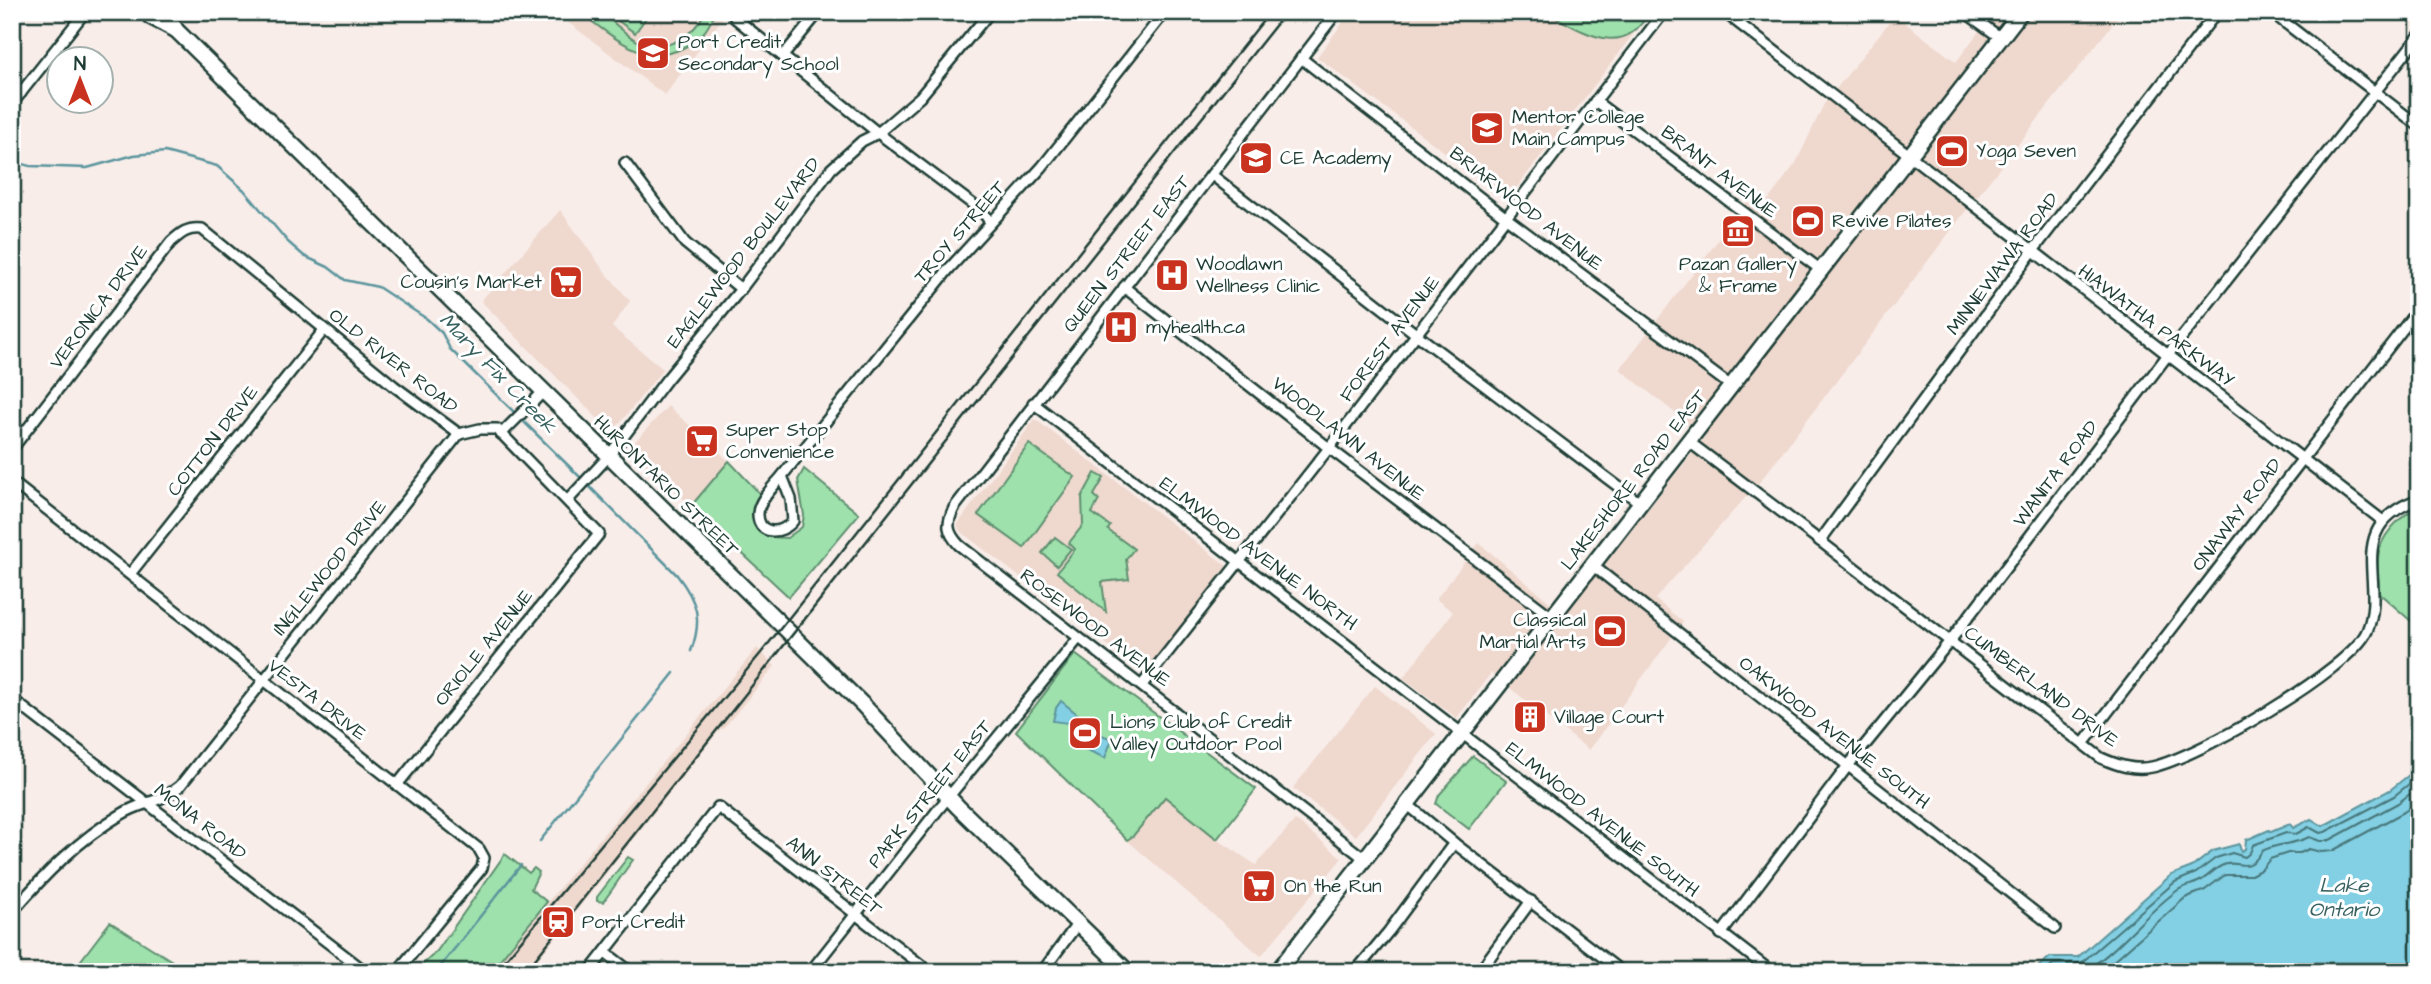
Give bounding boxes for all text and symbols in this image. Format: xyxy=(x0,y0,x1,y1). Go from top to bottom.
place label: Port Credit Secondary School xyxy=(678,29,839,79)
school or university icon: Port Credit Secondary School xyxy=(634,34,672,72)
north arrow xyxy=(46,46,116,116)
text: N xyxy=(74,51,86,78)
place label: Mentor College Main Campus xyxy=(1512,104,1644,153)
school or university icon: Mentor College Main Campus xyxy=(1468,109,1506,147)
street label: BRANT AVENUE xyxy=(1655,119,1783,225)
sports icon: Yoga Seven xyxy=(1933,132,1971,170)
place label: Yoga Seven xyxy=(1976,138,2076,166)
school or university icon: CE Academy xyxy=(1237,139,1275,177)
street label: BRIARWOOD AVENUE xyxy=(1444,140,1608,278)
place label: CE Academy xyxy=(1280,145,1392,173)
street label: EAGLEWOOD BOULEVARD xyxy=(661,152,827,354)
street label: QUEEN STREET EAST xyxy=(1057,169,1197,338)
street label: TROY STREET xyxy=(908,175,1012,289)
street label: MINNEWAWA ROAD xyxy=(1940,187,2066,341)
sports icon: Revive Pilates xyxy=(1789,202,1827,240)
place label: Revive Pilates xyxy=(1832,208,1951,235)
museum icon: Pazan Gallery & Frame xyxy=(1719,212,1757,250)
street label: VERONICA DRIVE xyxy=(43,239,155,375)
place label: Woodlawn Wellness Clinic xyxy=(1196,251,1320,300)
place label: Pazan Gallery & Frame xyxy=(1679,251,1798,300)
hospital icon: Woodlawn Wellness Clinic xyxy=(1153,256,1191,294)
street label: HIAWATHA PARKWAY xyxy=(2072,258,2240,394)
supermarket icon: Cousin's Market xyxy=(547,263,585,301)
place label: Cousin's Market xyxy=(401,269,542,296)
street label: FOREST AVENUE xyxy=(1334,270,1446,408)
street label: OLD RIVER ROAD xyxy=(323,302,463,420)
water label: Mary Fix Creek xyxy=(432,306,564,441)
hospital icon: myhealth.ca xyxy=(1102,308,1140,346)
place label: myhealth.ca xyxy=(1146,314,1245,342)
street label: WOODLAWN AVENUE xyxy=(1266,371,1430,507)
street label: COTTON DRIVE xyxy=(161,380,265,502)
street label: LAKESHORE ROAD EAST xyxy=(1555,384,1713,576)
street label: HURONTARIO STREET xyxy=(587,409,745,563)
street label: WANITA ROAD xyxy=(2007,415,2105,533)
place label: Super Stop Convenience xyxy=(726,417,834,466)
supermarket icon: Super Stop Convenience xyxy=(683,422,721,460)
street label: ONAWAY ROAD xyxy=(2185,453,2289,577)
street label: ELMWOOD AVENUE NORTH xyxy=(1153,471,1363,637)
street label: INGLEWOOD DRIVE xyxy=(267,494,393,642)
street label: ROSEWOOD AVENUE xyxy=(1014,562,1176,694)
street label: ORIOLE AVENUE xyxy=(428,584,540,712)
place label: Classical Martial Arts xyxy=(1479,607,1586,656)
sports icon: Classical Martial Arts xyxy=(1591,612,1629,650)
street label: CUMBERLAND DRIVE xyxy=(1958,620,2124,754)
street label: OAKWOOD AVENUE SOUTH xyxy=(1733,650,1935,816)
street label: VESTA DRIVE xyxy=(262,653,372,747)
building icon: Village Court xyxy=(1511,698,1549,736)
place label: Village Court xyxy=(1554,704,1664,732)
place label: Lions Club of Credit Valley Outdoor Pool xyxy=(1110,709,1292,759)
street label: PARK STREET EAST xyxy=(862,714,998,874)
sports icon: Lions Club of Credit Valley Outdoor Pool xyxy=(1066,714,1104,752)
street label: ELMWOOD AVENUE SOUTH xyxy=(1499,736,1705,904)
street label: MONA ROAD xyxy=(148,777,252,867)
street label: ANN STREET xyxy=(780,830,888,922)
supermarket icon: On the Run xyxy=(1240,867,1278,905)
water label: Lake Ontario xyxy=(2309,871,2381,924)
place label: On the Run xyxy=(1284,873,1382,900)
station icon: Port Credit xyxy=(539,903,577,941)
place label: Port Credit xyxy=(582,909,685,936)

